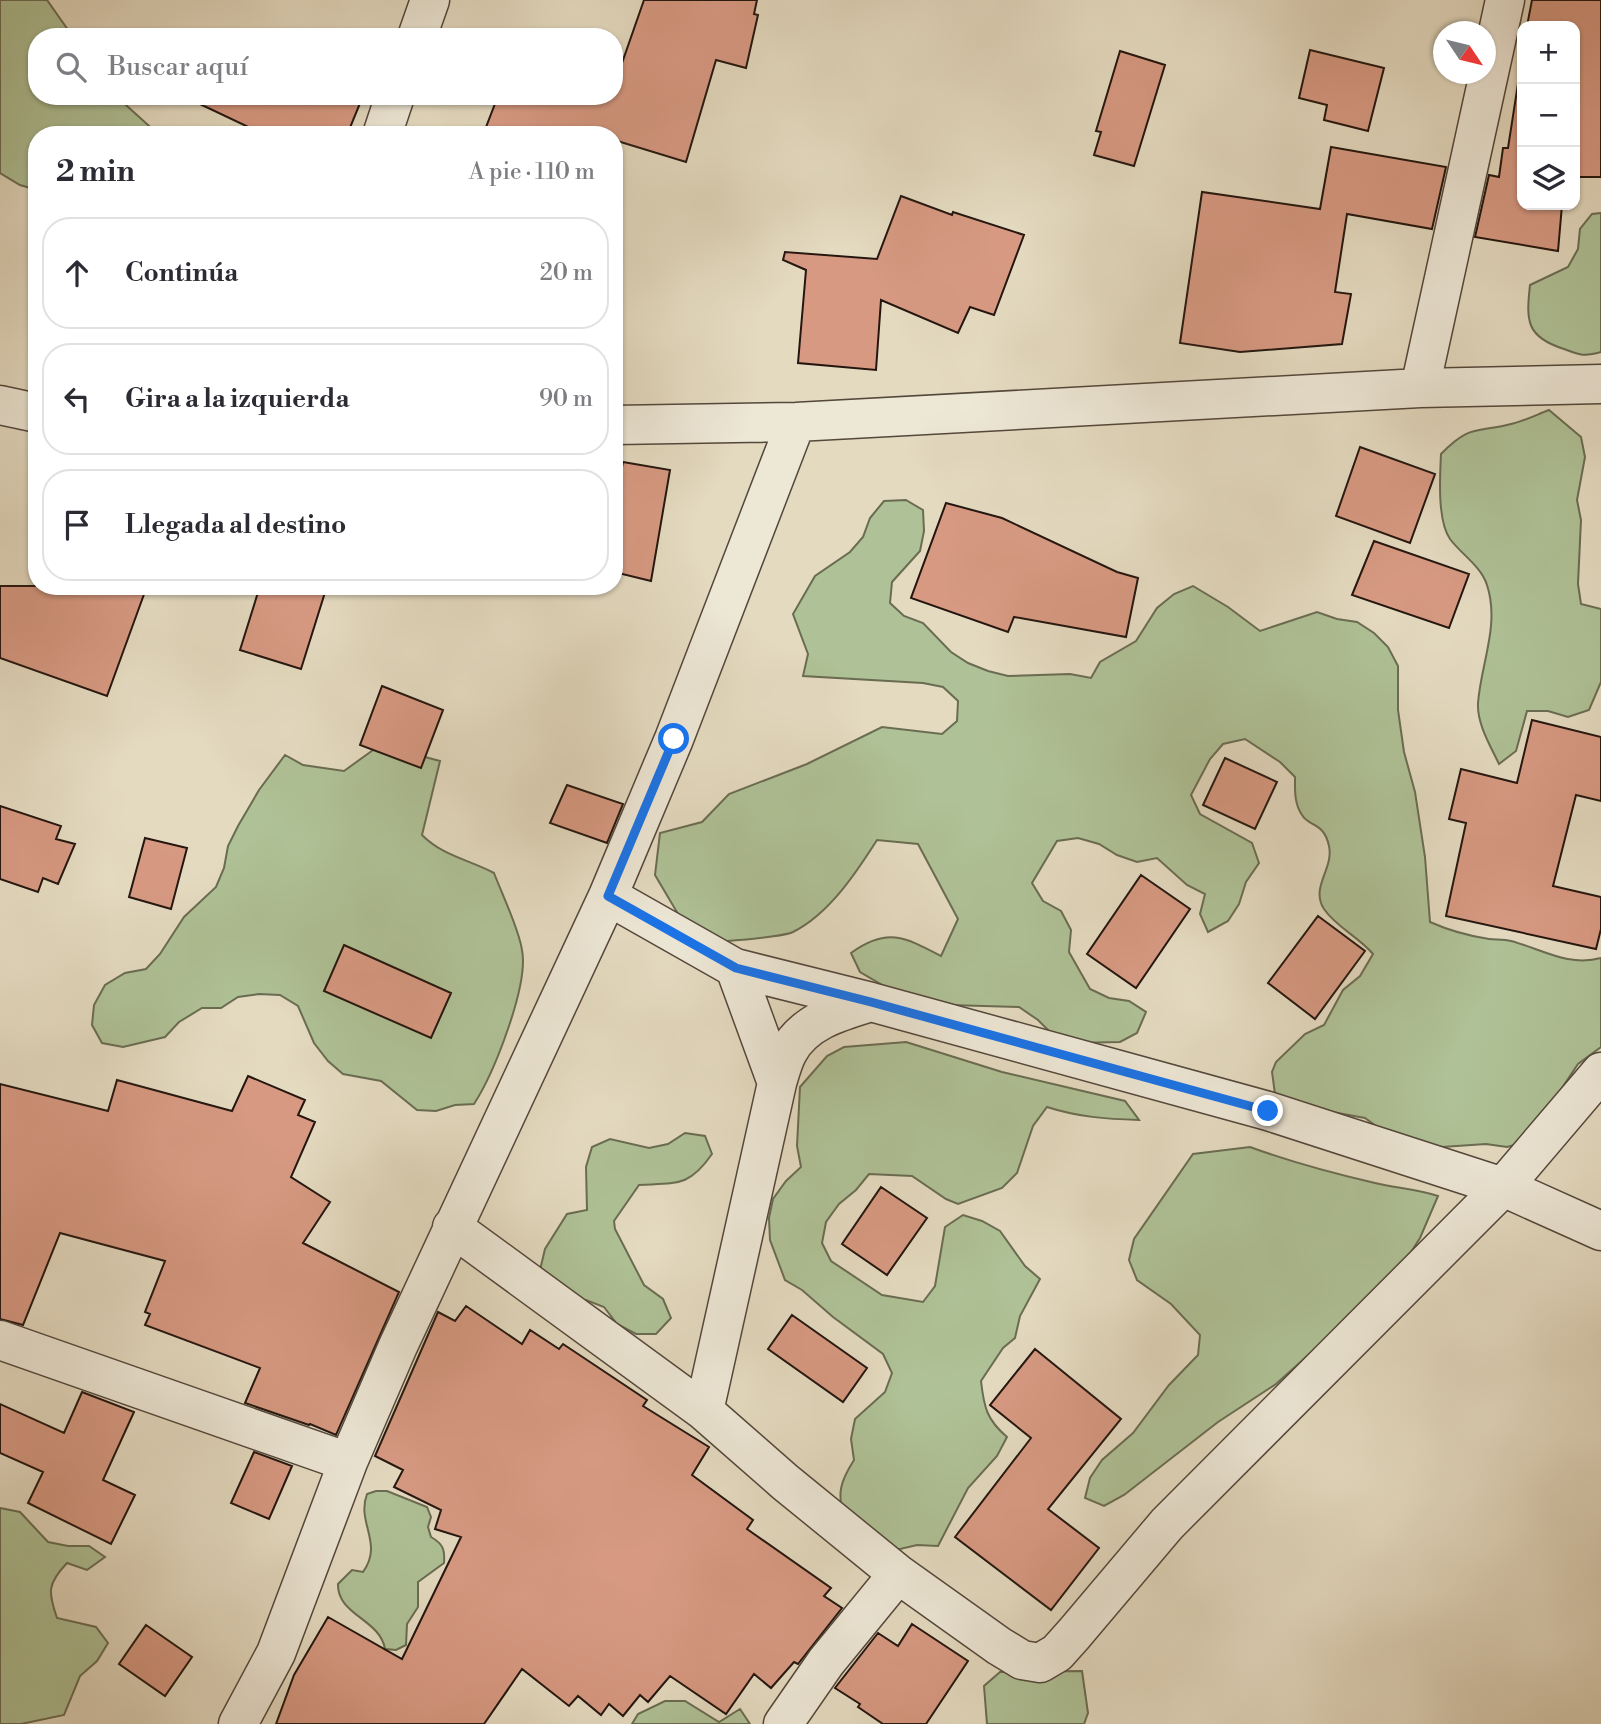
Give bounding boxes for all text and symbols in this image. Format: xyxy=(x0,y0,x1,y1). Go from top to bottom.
north arrow xyxy=(1433,21,1496,84)
map controls xyxy=(1517,21,1580,210)
button: + xyxy=(1517,21,1580,84)
search box xyxy=(28,28,623,105)
icon: search xyxy=(52,48,90,86)
text: Buscar aquí xyxy=(108,51,248,83)
button: − xyxy=(1517,84,1580,147)
button: layers xyxy=(1517,147,1580,210)
text: 2 min xyxy=(56,153,135,191)
text: A pie · 110 m xyxy=(469,158,595,186)
icon: ahead xyxy=(58,254,96,292)
text: Continúa xyxy=(125,257,238,289)
text: 20 m xyxy=(540,259,593,287)
icon: left xyxy=(58,380,96,418)
text: Gira a la izquierda xyxy=(125,383,349,415)
text: 90 m xyxy=(539,385,593,413)
icon: arrive xyxy=(58,506,96,544)
text: Llegada al destino xyxy=(125,509,346,541)
route start xyxy=(658,723,689,754)
route end xyxy=(1252,1095,1283,1126)

